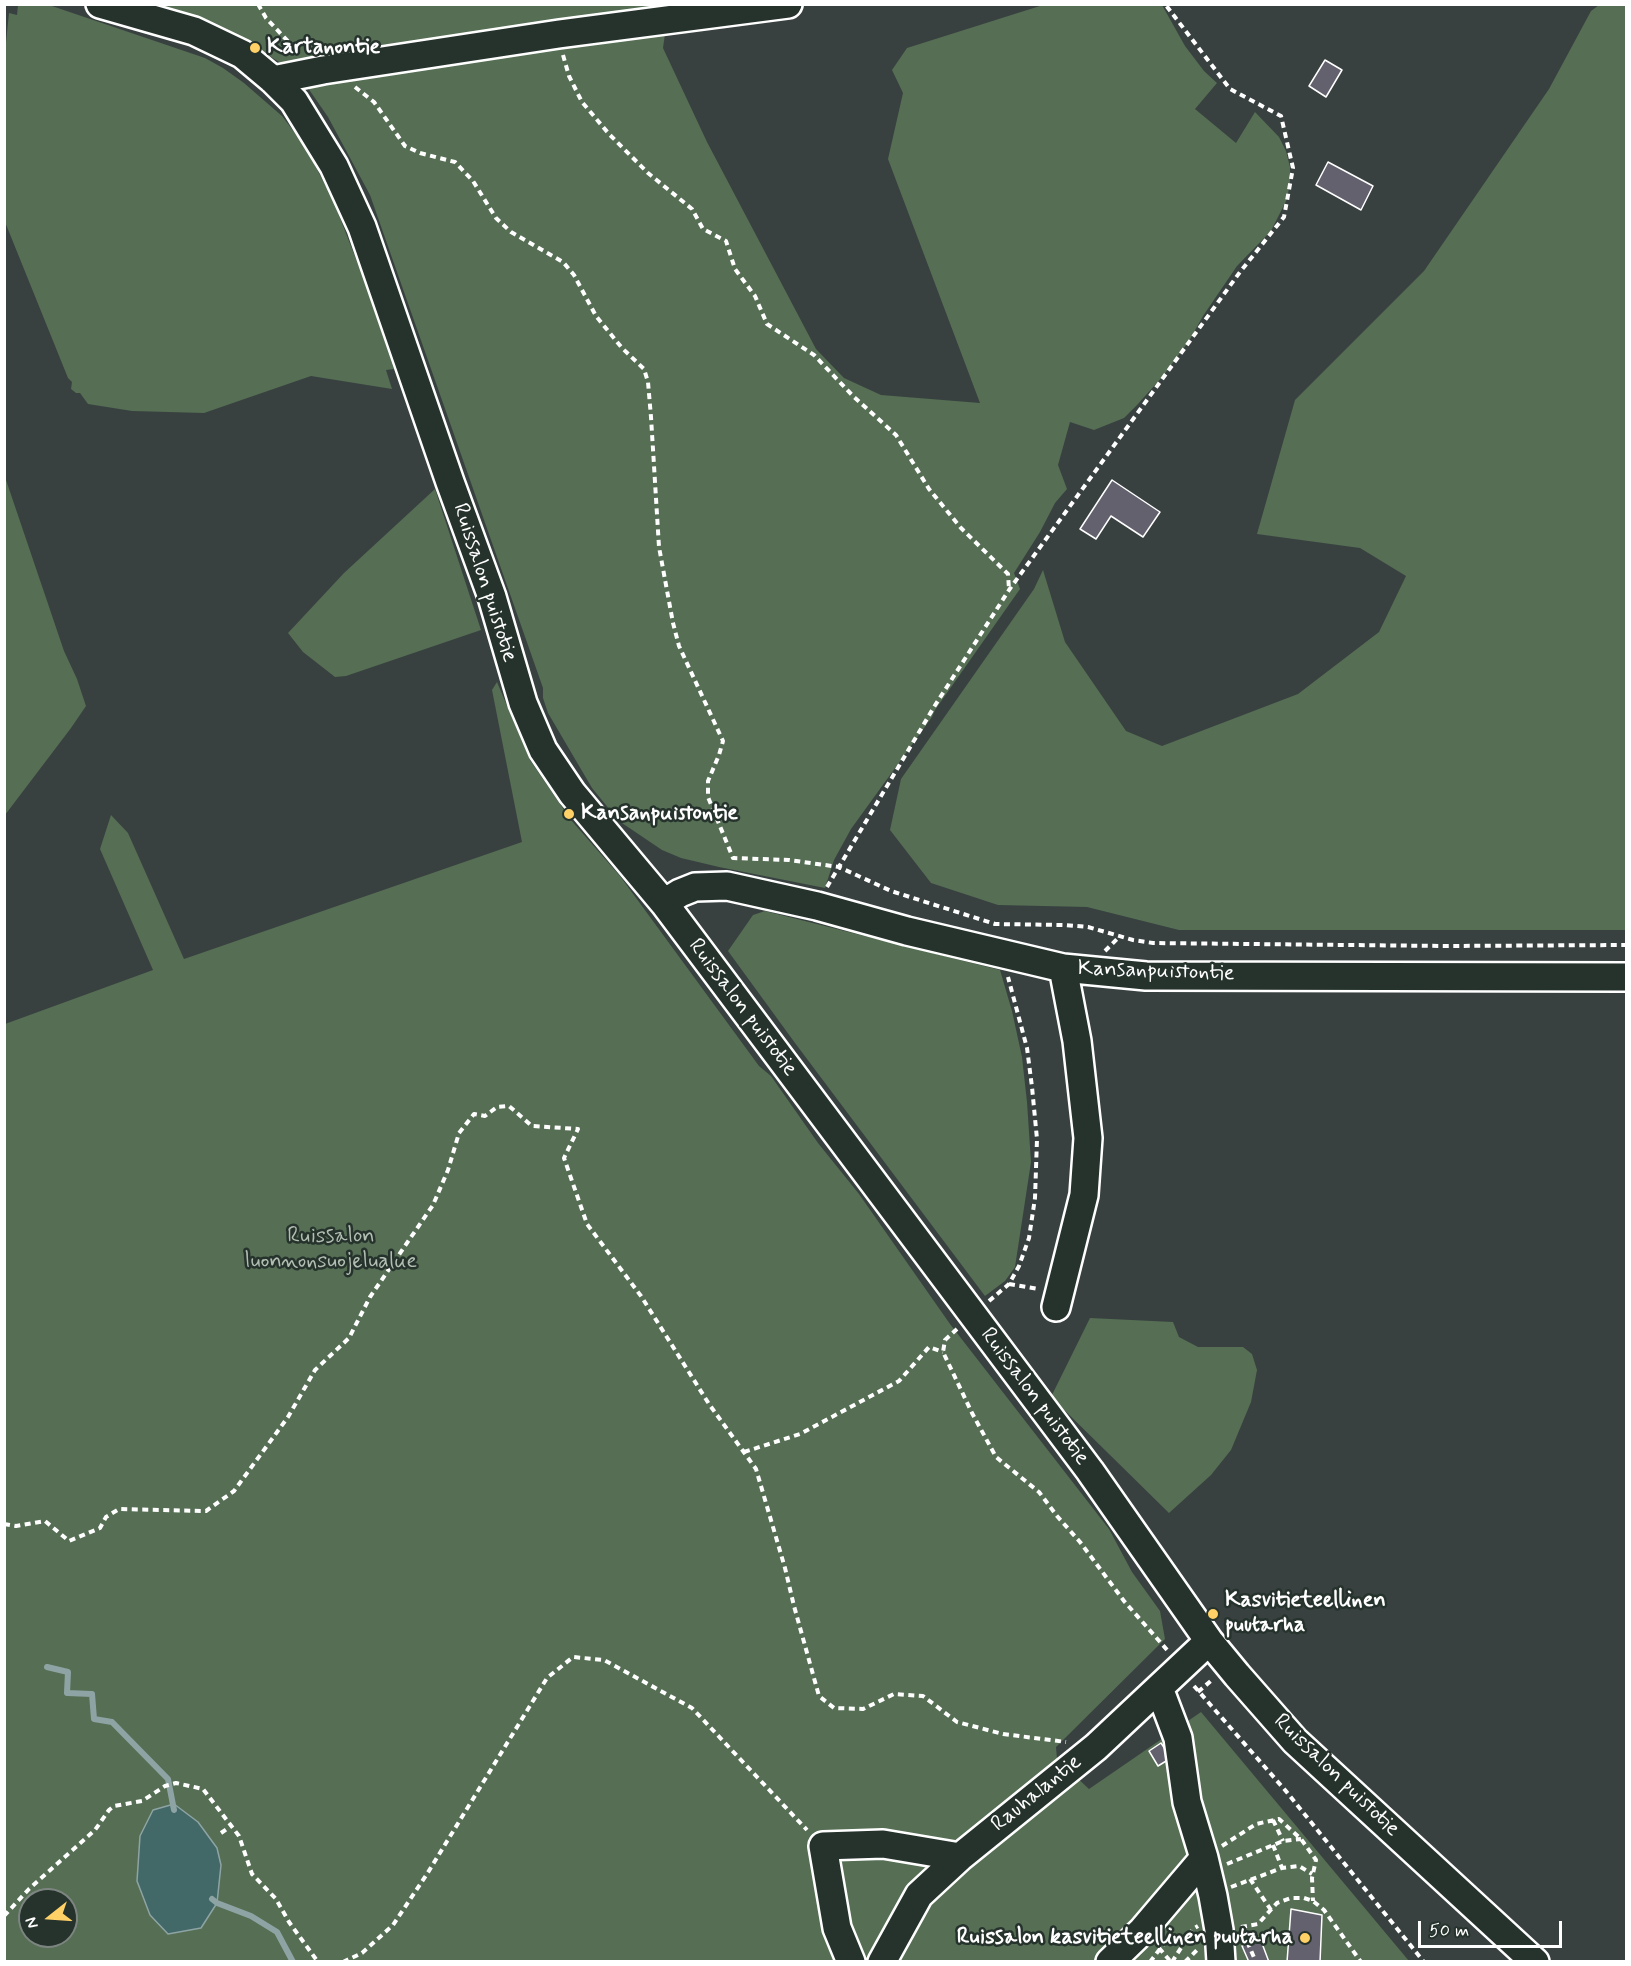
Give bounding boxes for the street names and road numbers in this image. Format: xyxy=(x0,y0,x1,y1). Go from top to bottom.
street label: Ruissalon puistotie xyxy=(446,500,522,666)
street label: Ruissalon puistotie xyxy=(682,934,802,1082)
street label: Kansanpuistontie xyxy=(1077,956,1235,988)
street label: Ruissalon puistotie xyxy=(974,1323,1094,1471)
street label: Ruissalon puistotie xyxy=(1267,1709,1405,1843)
street label: Rauhalantie xyxy=(986,1750,1088,1838)

